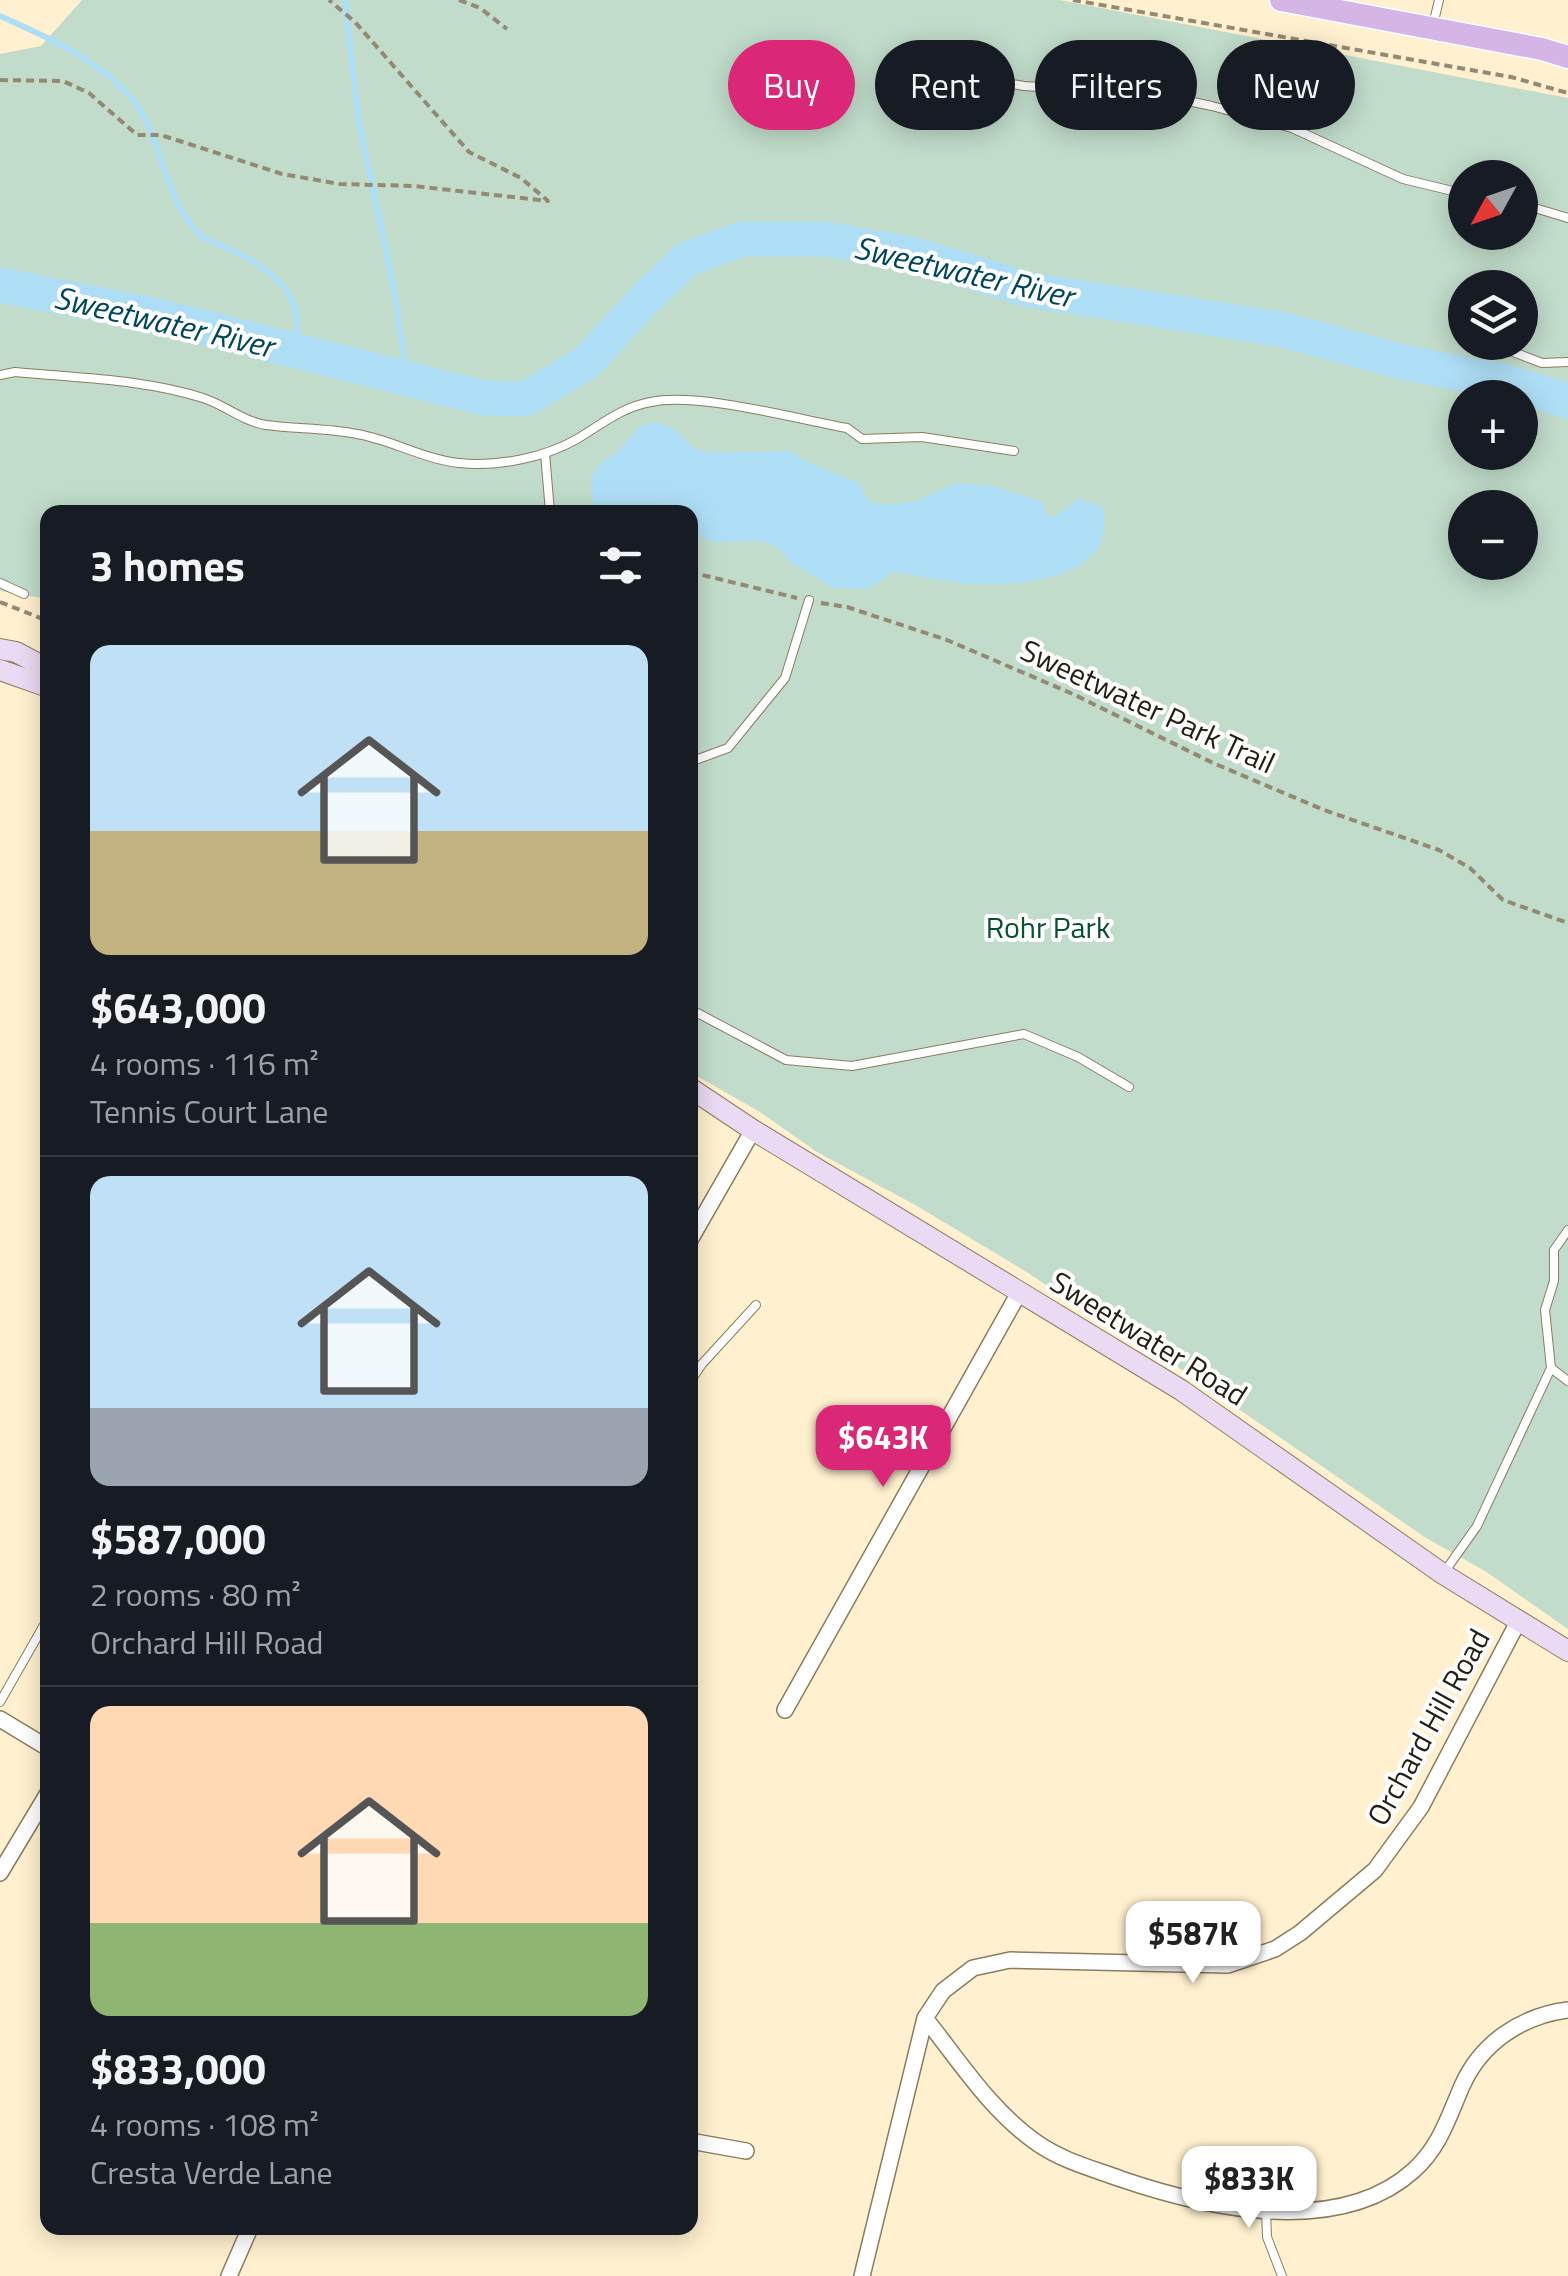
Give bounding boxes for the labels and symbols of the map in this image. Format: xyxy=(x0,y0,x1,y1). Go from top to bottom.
north arrow xyxy=(1448,160,1538,250)
water label: Sweetwater River xyxy=(850,222,1082,320)
water label: Sweetwater River xyxy=(50,272,282,370)
street label: Sweetwater Park Trail xyxy=(1013,627,1283,785)
park label: Rohr Park xyxy=(986,904,1110,950)
street label: Sweetwater Road xyxy=(1041,1259,1257,1417)
pin: $643K xyxy=(813,1405,953,1490)
street label: Orchard Hill Road xyxy=(1355,1620,1501,1834)
pin: $587K xyxy=(1123,1901,1263,1986)
pin: $833K xyxy=(1179,2146,1319,2231)

